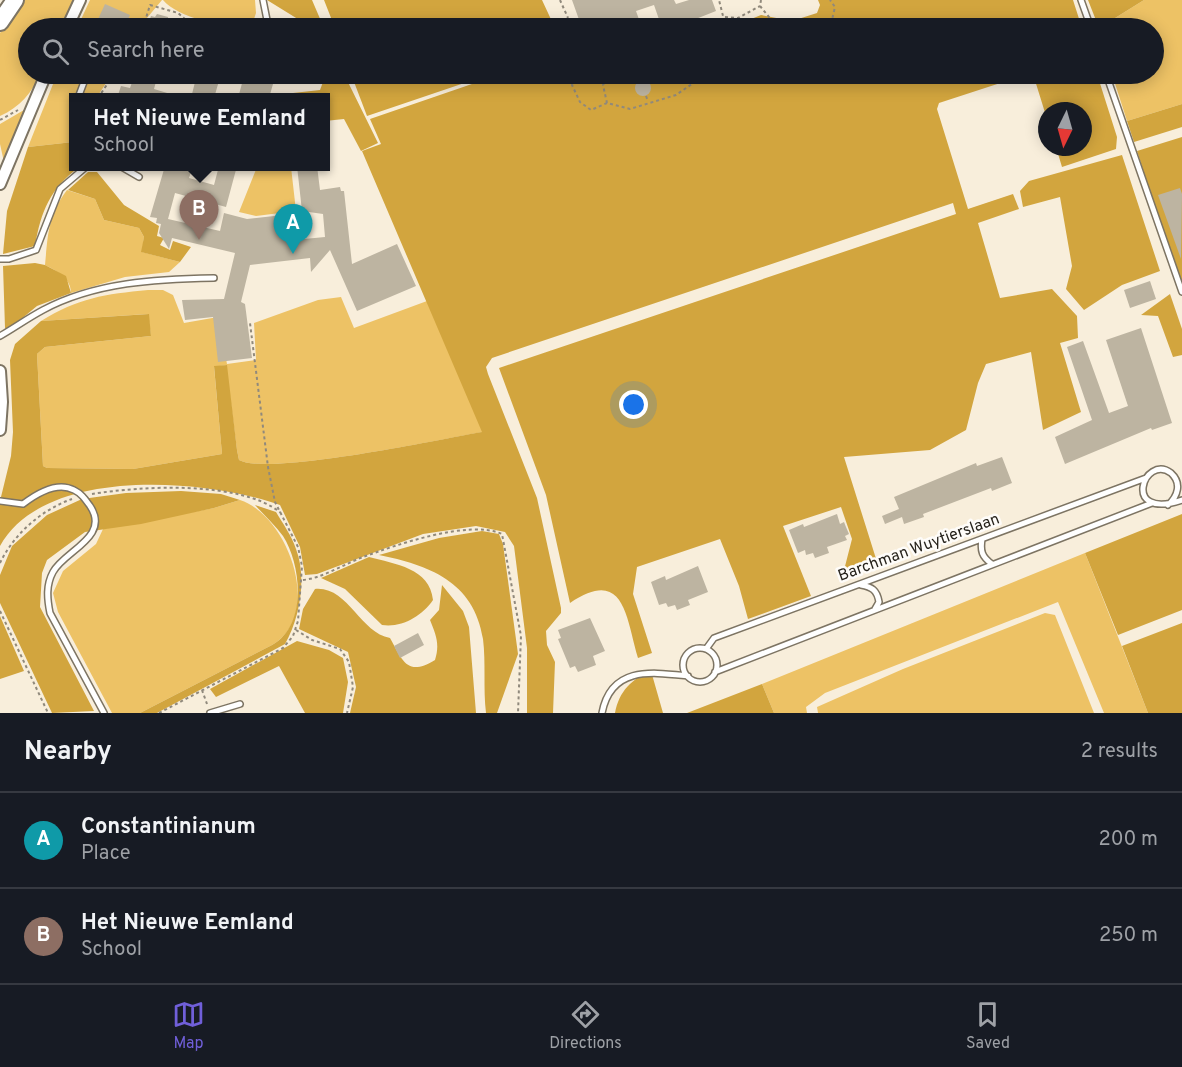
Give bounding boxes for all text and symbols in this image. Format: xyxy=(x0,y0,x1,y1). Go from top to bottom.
search box xyxy=(18,18,1164,84)
icon: search xyxy=(39,35,72,68)
text: Search here xyxy=(87,38,205,65)
popup xyxy=(69,93,330,171)
north arrow xyxy=(1038,102,1092,156)
text: Het Nieuwe Eemland xyxy=(93,106,306,133)
text: School xyxy=(93,133,154,159)
pin: B xyxy=(180,190,218,240)
pin: A xyxy=(274,204,312,254)
your location xyxy=(619,390,648,419)
street label: Barchman Wuytierslaan xyxy=(835,509,1003,587)
text: Nearby xyxy=(24,736,112,769)
text: 2 results xyxy=(1081,739,1158,765)
text: Constantinianum xyxy=(81,814,256,841)
text: A xyxy=(36,827,51,853)
text: 200 m xyxy=(1099,827,1158,853)
text: Place xyxy=(81,841,131,867)
text: Het Nieuwe Eemland xyxy=(81,910,294,937)
text: B xyxy=(37,923,50,949)
text: 250 m xyxy=(1099,923,1158,949)
text: School xyxy=(81,937,142,963)
tab: Map xyxy=(172,998,205,1054)
tab: Directions xyxy=(549,998,622,1054)
tab: Saved xyxy=(966,998,1010,1054)

